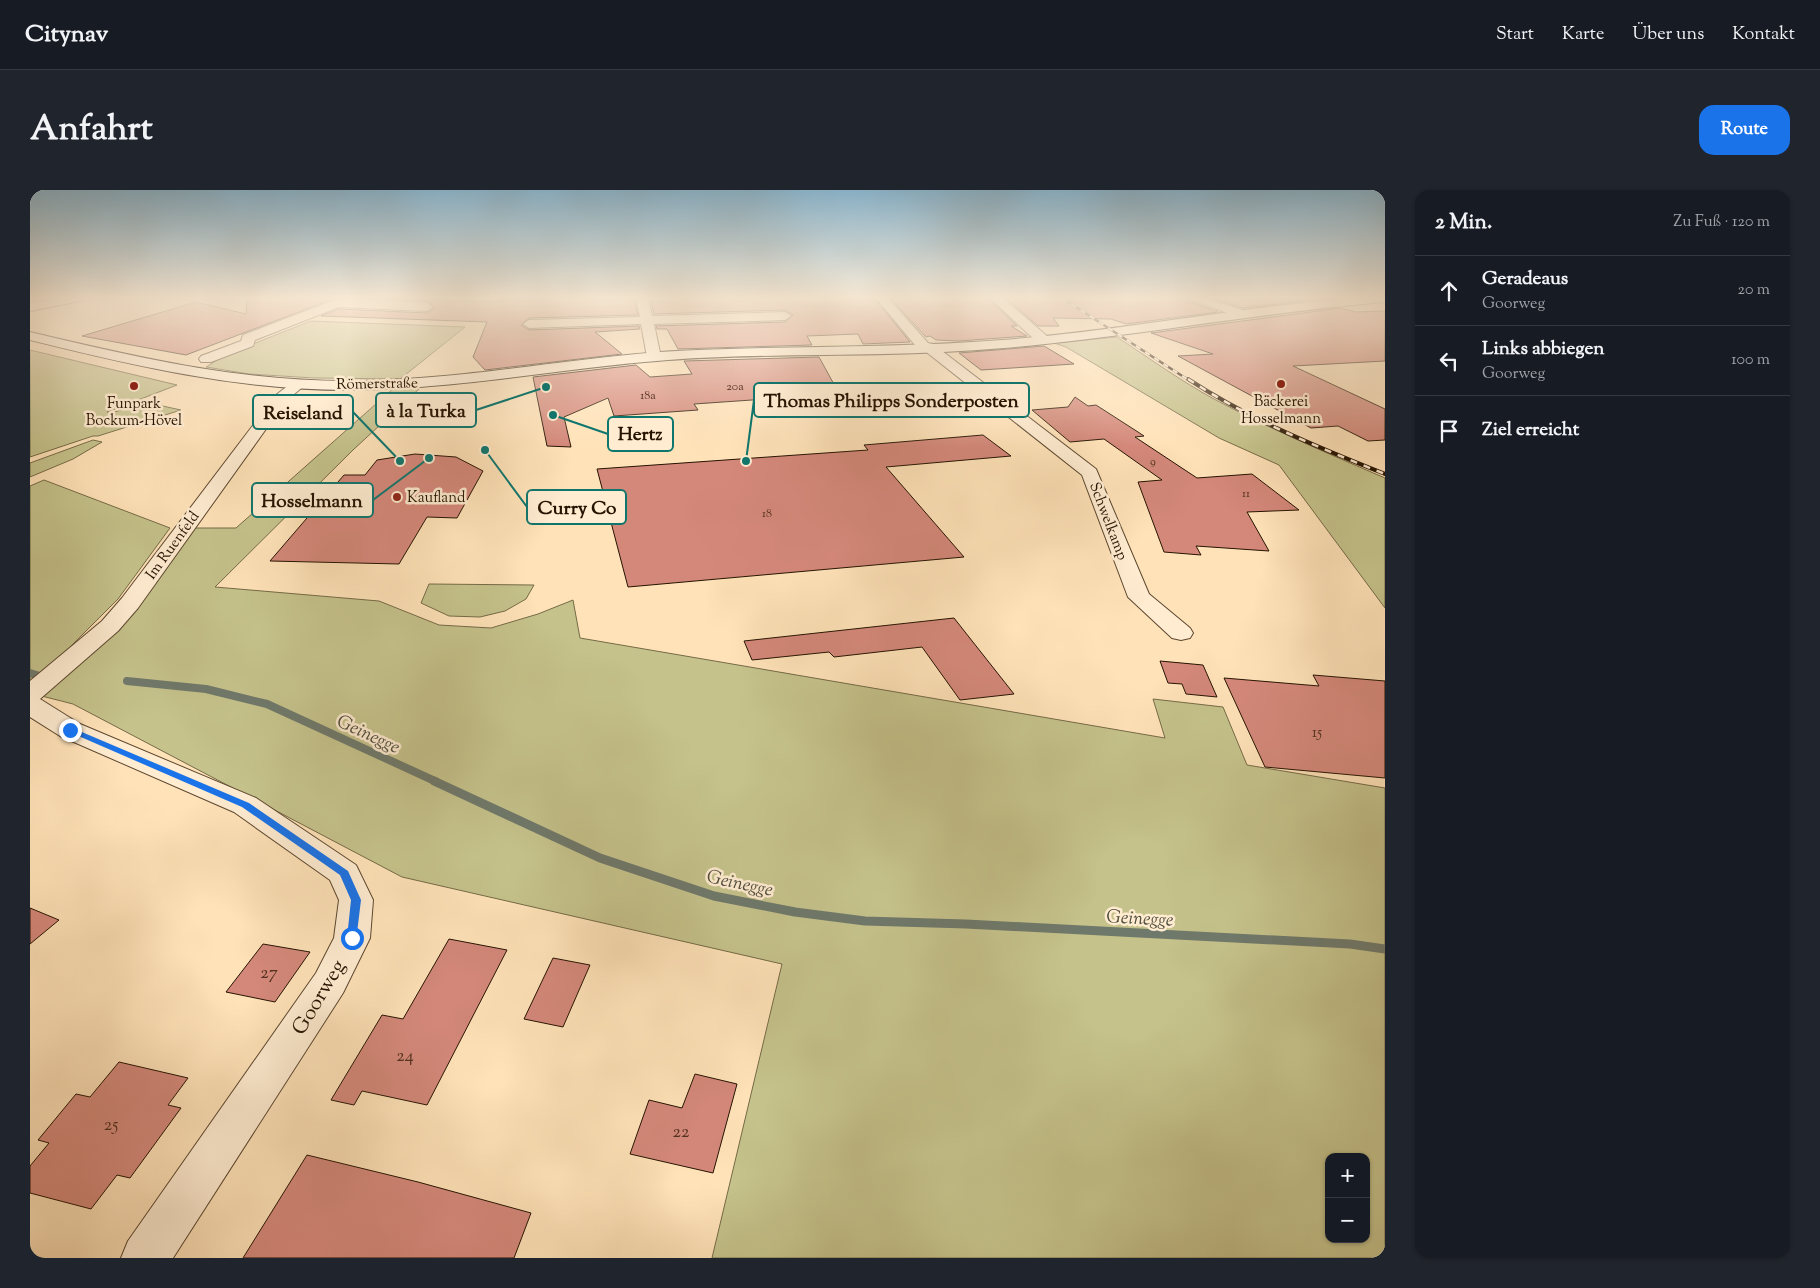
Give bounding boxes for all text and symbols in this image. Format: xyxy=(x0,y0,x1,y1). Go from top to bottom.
text: Citynav xyxy=(25,18,108,52)
text: Start xyxy=(1496,22,1534,48)
text: Karte xyxy=(1562,22,1604,48)
text: Über uns xyxy=(1632,22,1704,48)
text: Kontakt xyxy=(1732,22,1795,48)
text: Anfahrt xyxy=(30,105,153,156)
button: Route xyxy=(1699,105,1790,155)
text: 2 Min. xyxy=(1435,208,1492,238)
text: Zu Fuß · 120 m xyxy=(1673,211,1770,234)
text: Geradeaus xyxy=(1482,266,1568,293)
icon: ahead xyxy=(1435,277,1463,305)
text: 20 m xyxy=(1737,279,1770,302)
text: Goorweg xyxy=(1482,293,1545,316)
text: Links abbiegen xyxy=(1482,336,1605,363)
icon: left xyxy=(1435,347,1463,375)
text: 100 m xyxy=(1731,349,1770,372)
text: Goorweg xyxy=(1482,363,1545,386)
street label: Römerstraße xyxy=(336,373,418,396)
house number: 20a xyxy=(726,378,744,396)
marker: Bäckerei Hosselmann xyxy=(1275,378,1287,390)
marker: Funpark Bockum-Hövel xyxy=(128,380,140,392)
callout: Thomas Philipps Sonderposten xyxy=(754,383,1029,417)
house number: 18a xyxy=(640,387,656,405)
text: Thomas Philipps Sonderposten xyxy=(763,389,1019,416)
place label: Bäckerei Hosselmann xyxy=(1241,392,1321,430)
callout: à la Turka xyxy=(376,393,476,427)
place label: Funpark Bockum-Hövel xyxy=(86,394,182,432)
callout: Reiseland xyxy=(253,395,353,429)
text: à la Turka xyxy=(386,399,466,426)
text: Reiseland xyxy=(263,401,343,428)
callout: Hertz xyxy=(608,417,673,451)
icon: arrive xyxy=(1435,417,1463,445)
text: Ziel erreicht xyxy=(1482,417,1579,444)
text: Hertz xyxy=(618,422,662,449)
house number: 9 xyxy=(1150,453,1156,471)
street label: Schwelkamp xyxy=(1083,479,1132,564)
callout: Hosselmann xyxy=(252,483,373,517)
house number: 11 xyxy=(1242,485,1250,503)
place label: Kaufland xyxy=(407,488,466,509)
text: Hosselmann xyxy=(261,489,363,516)
callout: Curry Co xyxy=(527,490,626,524)
marker: Kaufland xyxy=(391,491,403,503)
text: Curry Co xyxy=(538,496,617,523)
house number: 18 xyxy=(762,505,772,523)
street label: Im Ruenfeld xyxy=(141,507,205,584)
water label: Geinegge xyxy=(332,709,404,762)
route end xyxy=(59,719,82,742)
house number: 15 xyxy=(1312,723,1322,744)
water label: Geinegge xyxy=(704,864,775,905)
water label: Geinegge xyxy=(1106,904,1174,935)
route start xyxy=(341,927,364,950)
street label: Goorweg xyxy=(285,955,354,1041)
house number: 27 xyxy=(260,961,278,987)
house number: 24 xyxy=(396,1044,414,1070)
house number: 25 xyxy=(104,1113,118,1139)
house number: 22 xyxy=(673,1120,690,1146)
map controls xyxy=(1325,1153,1370,1243)
button: + xyxy=(1325,1153,1370,1198)
button: − xyxy=(1325,1198,1370,1243)

